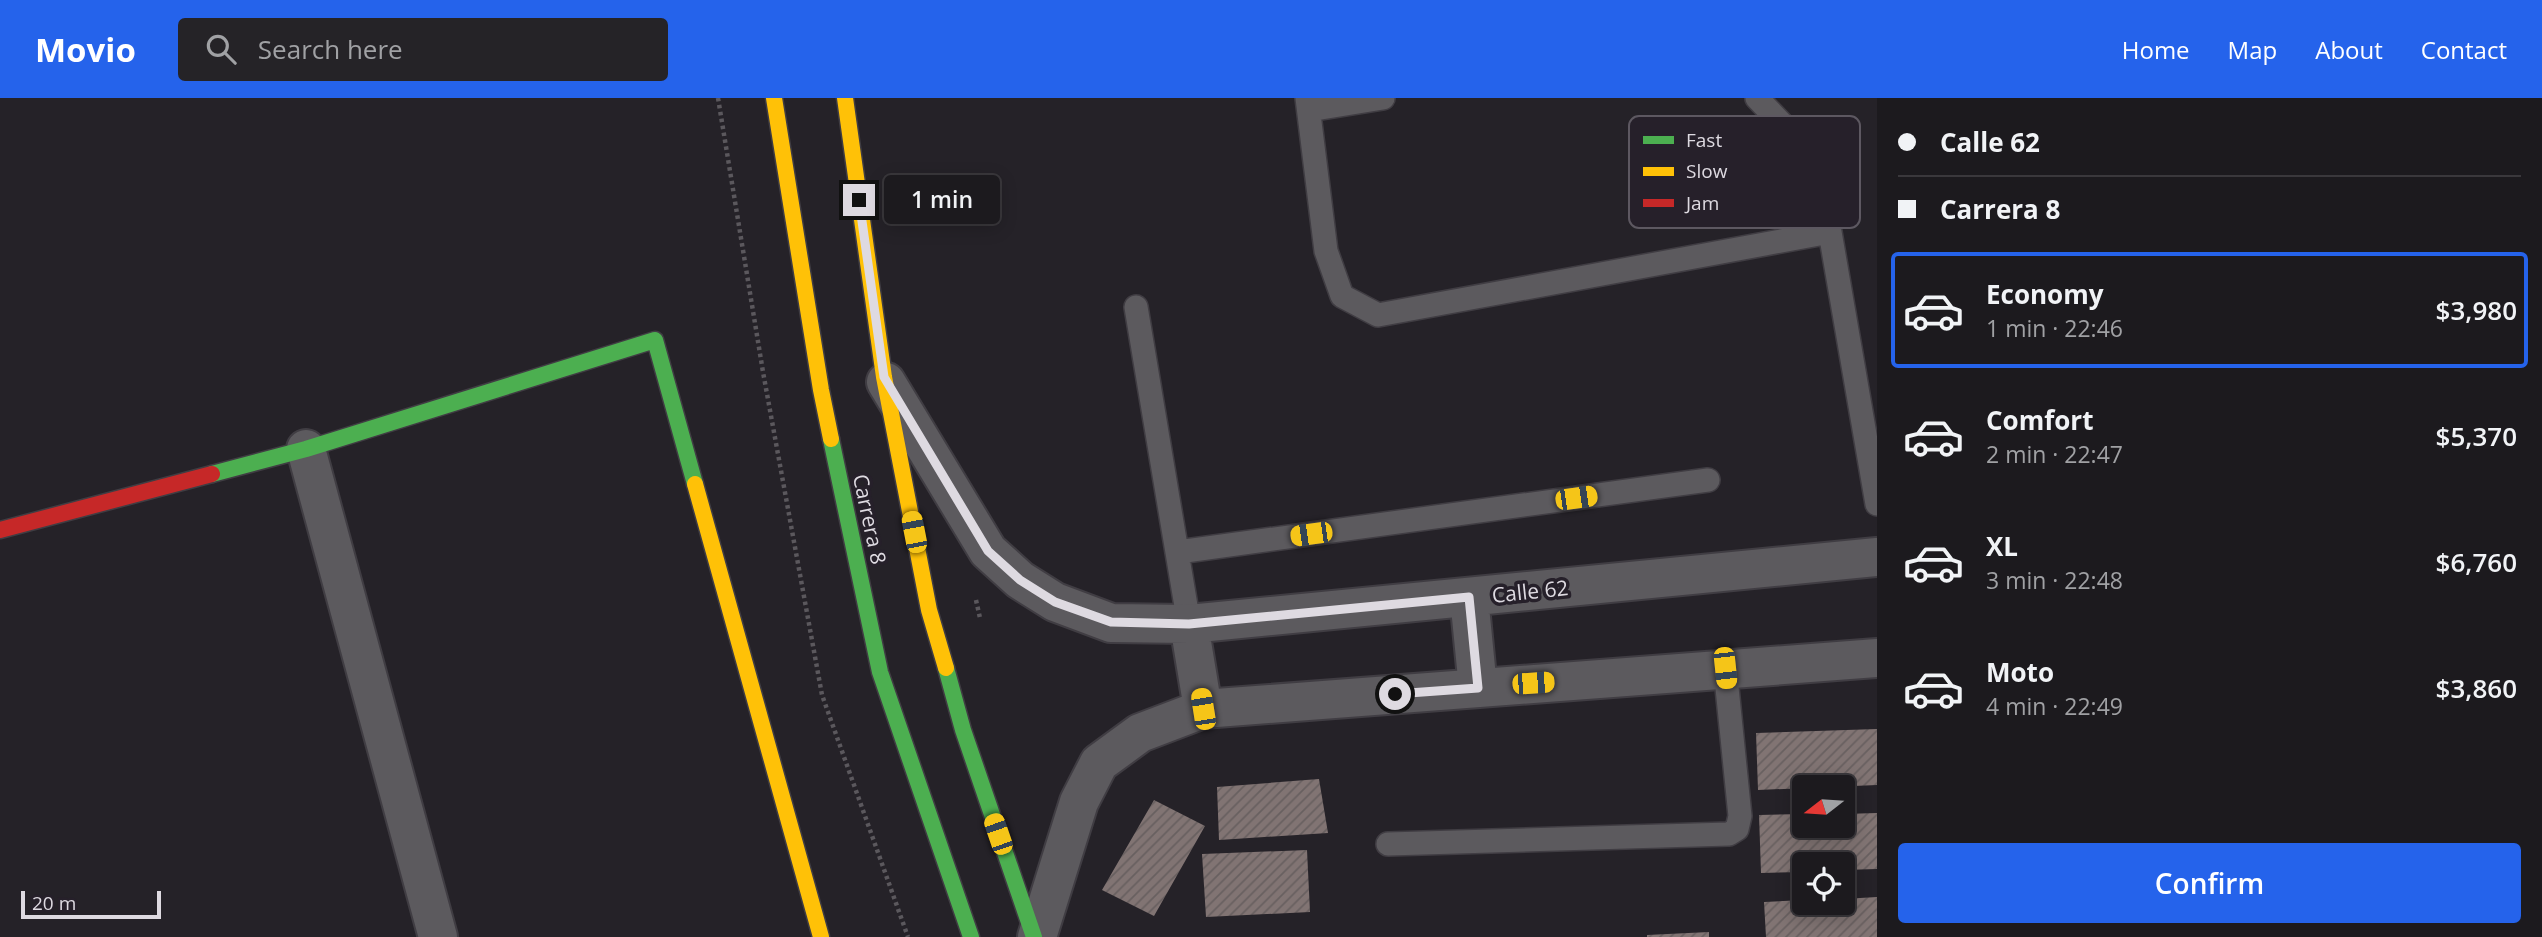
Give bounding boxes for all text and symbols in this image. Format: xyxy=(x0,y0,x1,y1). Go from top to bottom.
search box xyxy=(178,18,668,81)
text: Movio xyxy=(35,27,136,72)
icon: search xyxy=(202,30,240,68)
text: Search here xyxy=(258,31,403,67)
text: Home xyxy=(2122,33,2190,66)
text: Map xyxy=(2228,33,2277,66)
text: About xyxy=(2315,33,2383,66)
text: Contact xyxy=(2421,33,2507,66)
legend xyxy=(1629,116,1860,228)
text: Calle 62 xyxy=(1940,124,2040,160)
text: Fast xyxy=(1686,127,1722,153)
text: Slow xyxy=(1686,158,1728,184)
callout: 1 min xyxy=(884,176,999,224)
text: 1 min xyxy=(911,183,973,215)
route end xyxy=(843,184,875,216)
text: Jam xyxy=(1684,190,1719,216)
text: Carrera 8 xyxy=(1940,191,2060,227)
text: Economy xyxy=(1986,276,2104,312)
icon: car xyxy=(1902,279,1965,342)
text: $3,980 xyxy=(2436,292,2517,328)
text: 1 min · 22:46 xyxy=(1986,312,2123,344)
text: Comfort xyxy=(1986,402,2093,438)
icon: car xyxy=(1902,405,1965,468)
text: $5,370 xyxy=(2436,418,2517,454)
text: 2 min · 22:47 xyxy=(1986,438,2123,470)
street label: Carrera 8 xyxy=(847,471,893,567)
car xyxy=(1554,485,1599,511)
car xyxy=(900,509,929,555)
car xyxy=(1289,521,1334,547)
text: XL xyxy=(1986,528,2018,564)
icon: car xyxy=(1902,531,1965,594)
text: $6,760 xyxy=(2436,544,2517,580)
text: 3 min · 22:48 xyxy=(1986,564,2123,596)
street label: Calle 62 xyxy=(1490,573,1570,609)
car xyxy=(1713,646,1738,690)
text: Moto xyxy=(1986,654,2054,690)
icon: car xyxy=(1902,657,1965,720)
text: $3,860 xyxy=(2436,670,2517,706)
car xyxy=(1512,671,1555,695)
route start xyxy=(1379,678,1411,710)
car xyxy=(1190,687,1217,731)
text: 4 min · 22:49 xyxy=(1986,690,2123,722)
north arrow xyxy=(1792,775,1855,838)
map controls xyxy=(1792,775,1855,915)
car xyxy=(982,811,1015,857)
button: Confirm xyxy=(1898,843,2521,923)
button: locate xyxy=(1792,852,1855,915)
scale bar xyxy=(21,888,161,920)
text: 20 m xyxy=(32,890,76,916)

